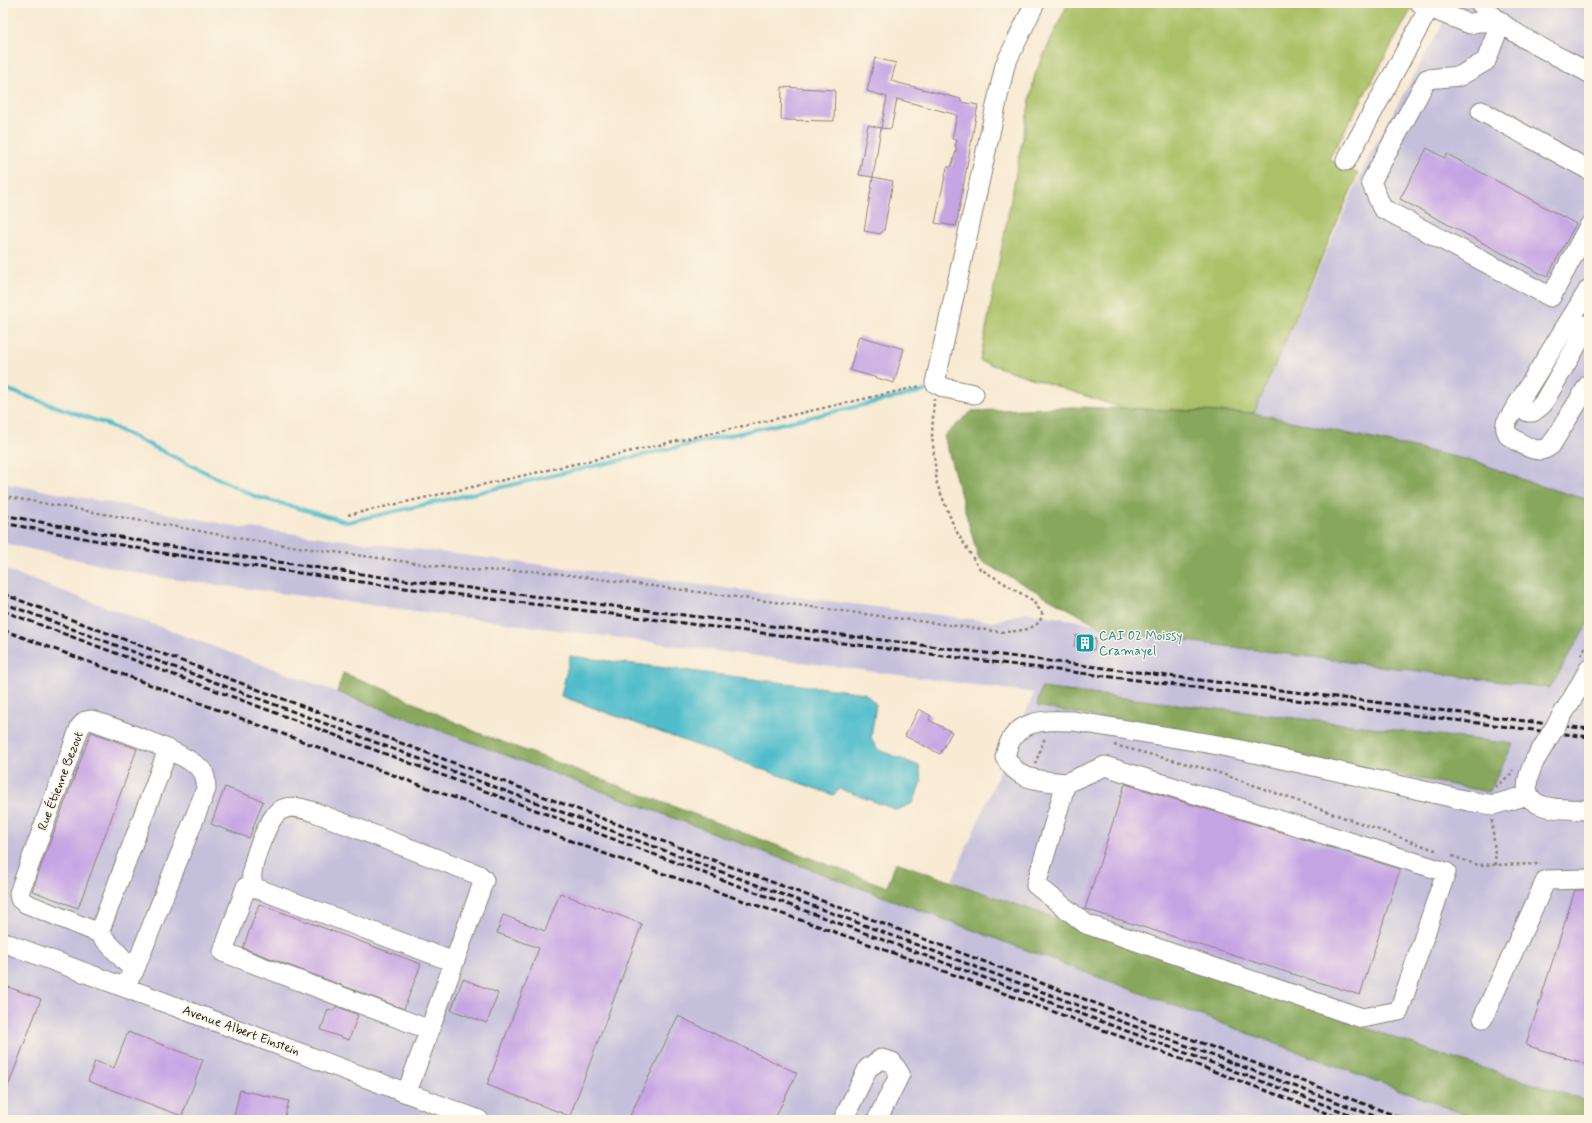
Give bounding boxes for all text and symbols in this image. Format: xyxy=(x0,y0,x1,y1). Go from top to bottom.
place label: CAI 02 Moissy Cramayel xyxy=(1099,628,1182,660)
building icon: CAI 02 Moissy Cramayel xyxy=(1074,632,1096,654)
street label: Rue Étienne Bezout xyxy=(33,729,88,833)
street label: Avenue Albert Einstein xyxy=(180,1002,302,1060)

